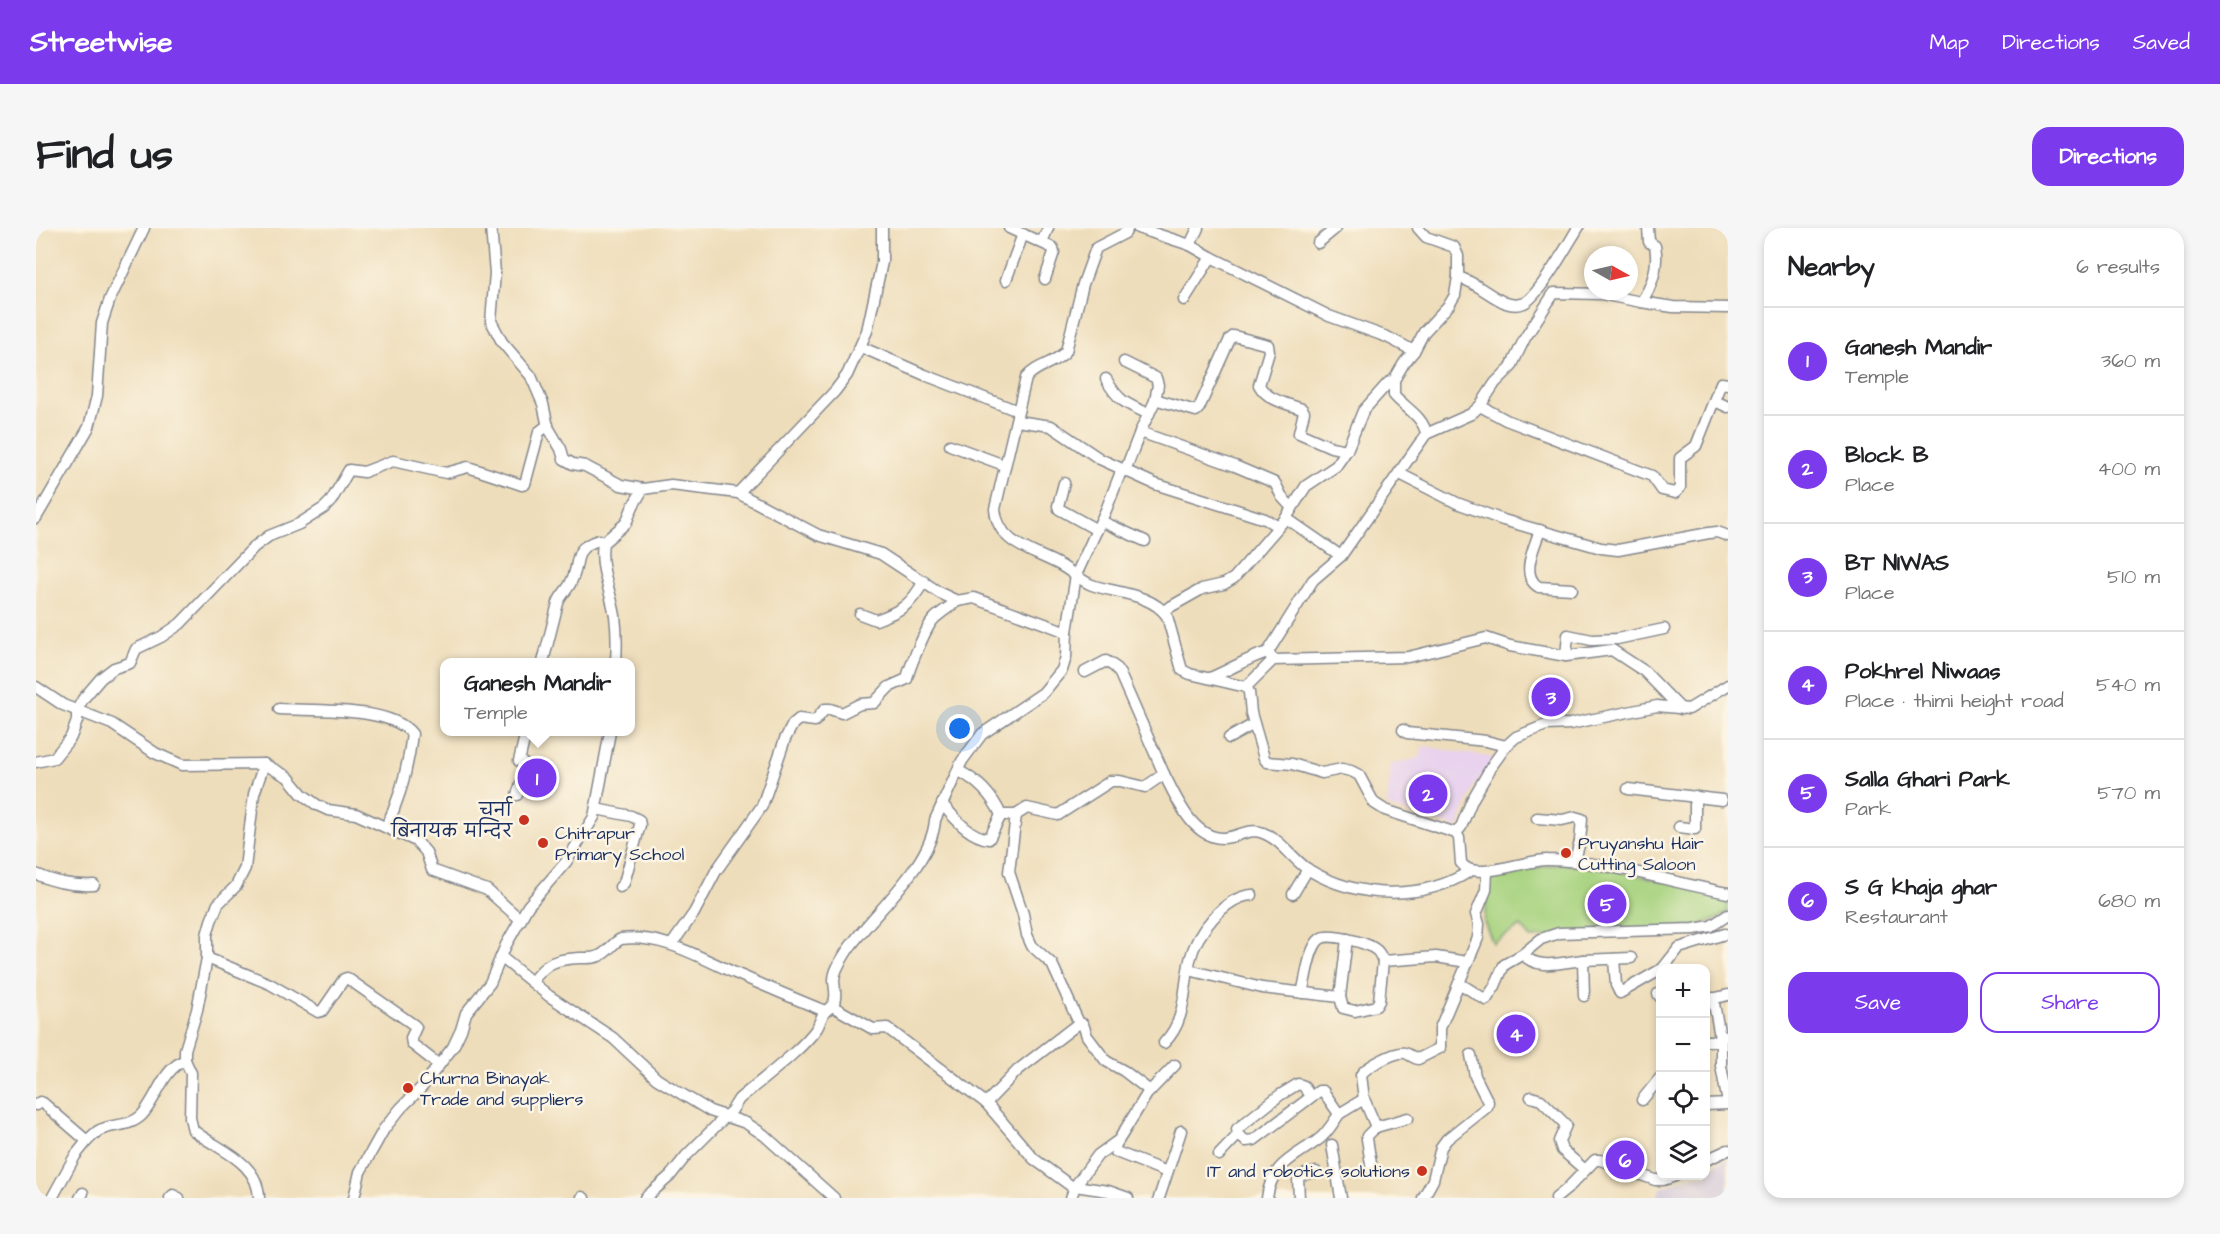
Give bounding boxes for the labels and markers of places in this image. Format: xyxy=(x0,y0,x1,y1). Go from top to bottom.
pin: 3 xyxy=(1532,674,1570,720)
pin: 1 xyxy=(518,756,556,800)
pin: 2 xyxy=(1408,772,1448,816)
place label: चुर्ना बिनायक मन्दिर xyxy=(390,796,514,844)
marker: चुर्ना बिनायक मन्दिर xyxy=(517,813,531,827)
place label: Chitrapur Primary School xyxy=(555,821,684,868)
place label: Pruyanshu Hair Cutting Saloon xyxy=(1578,831,1704,878)
marker: Chitrapur Primary School xyxy=(536,836,550,850)
marker: Pruyanshu Hair Cutting Saloon xyxy=(1559,846,1573,860)
pin: 5 xyxy=(1588,882,1626,926)
pin: 4 xyxy=(1496,1012,1536,1056)
place label: Churna Binayak Trade and suppliers xyxy=(420,1066,584,1112)
marker: Churna Binayak Trade and suppliers xyxy=(401,1081,415,1095)
pin: 6 xyxy=(1606,1138,1644,1182)
place label: IT and robotics solutions xyxy=(1207,1159,1410,1184)
marker: IT and robotics solutions xyxy=(1415,1164,1429,1178)

